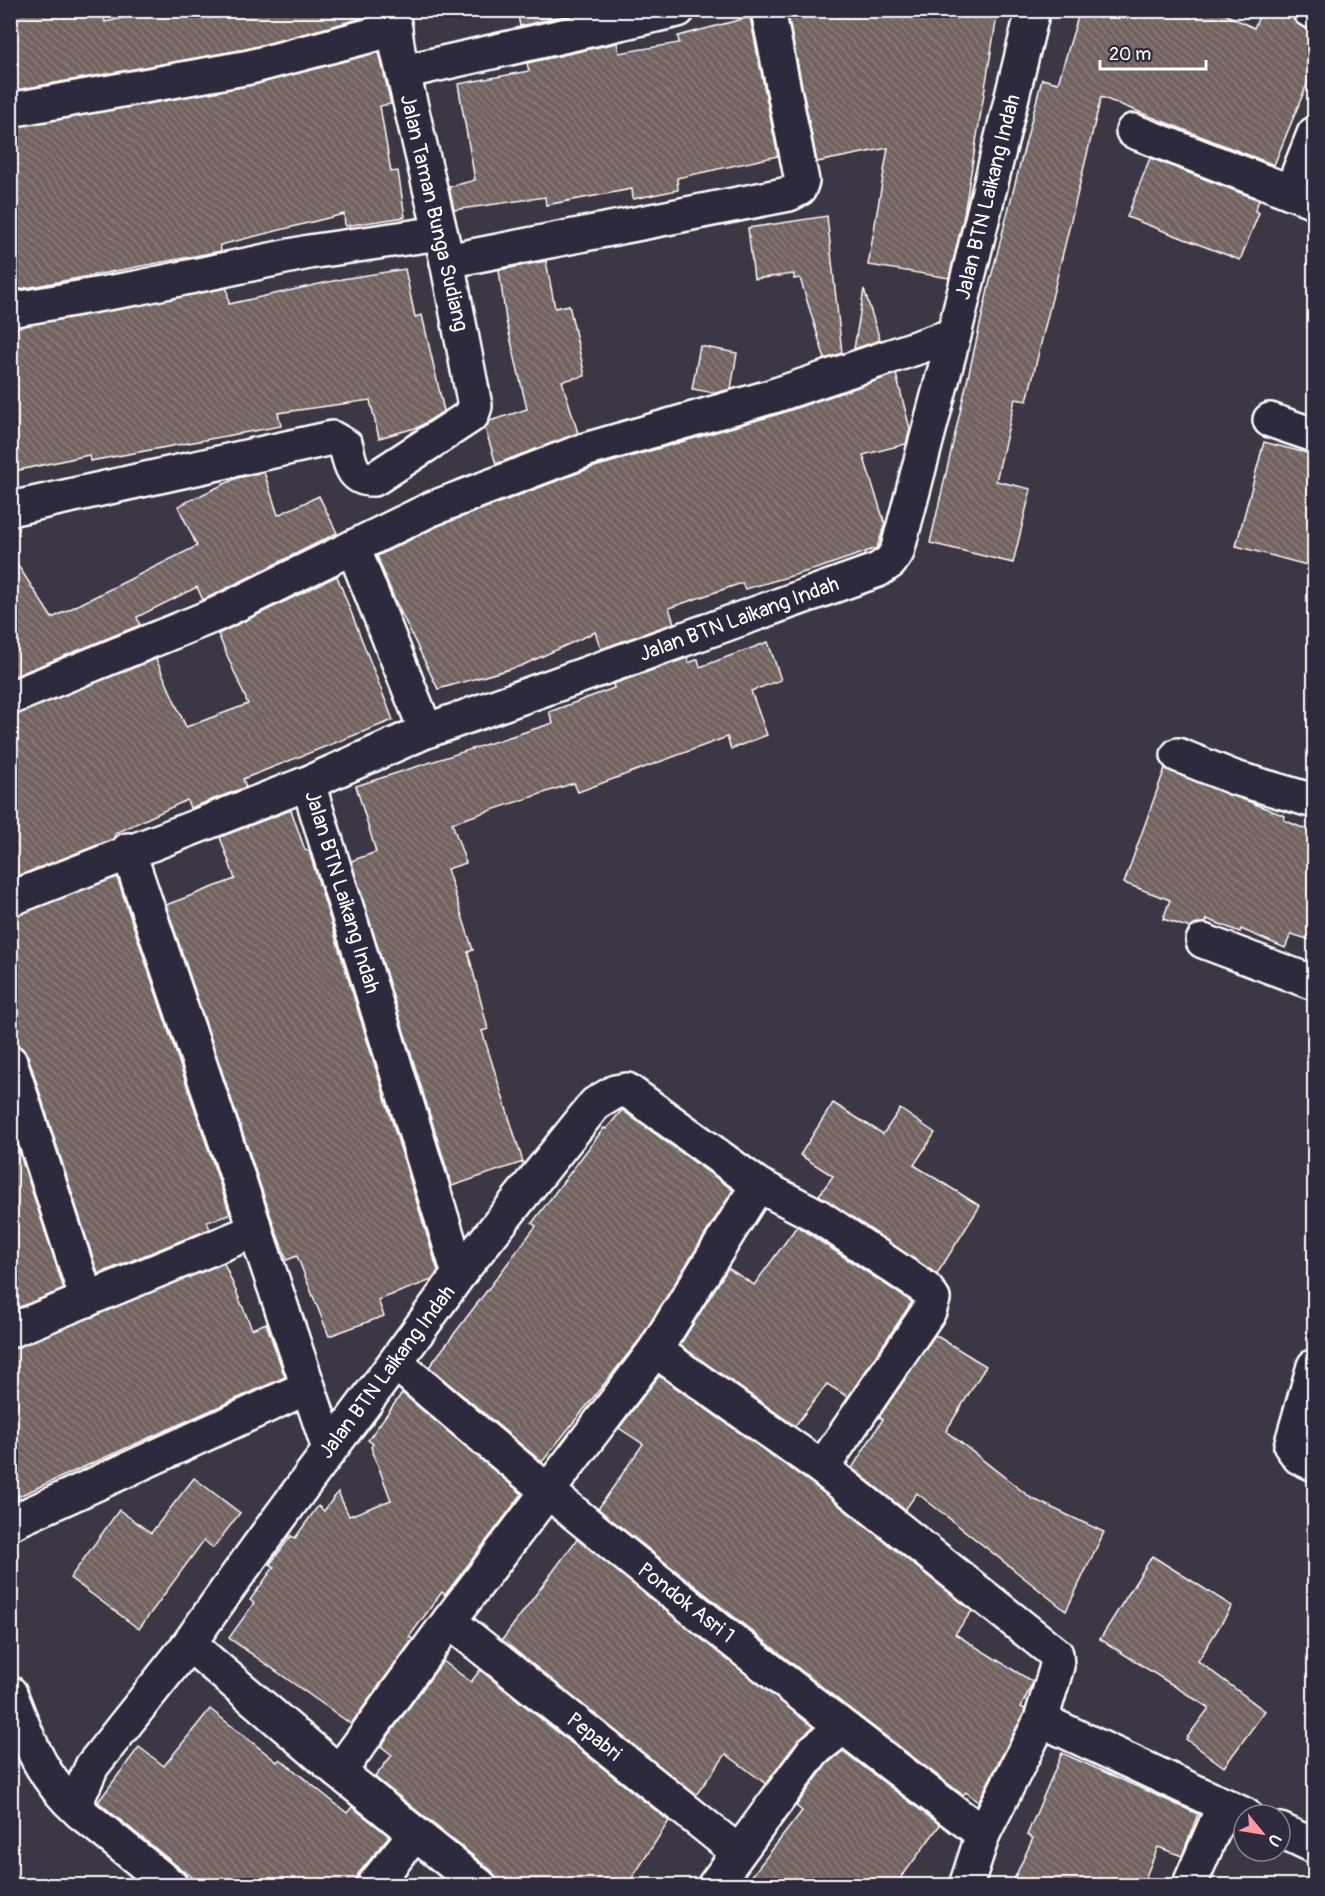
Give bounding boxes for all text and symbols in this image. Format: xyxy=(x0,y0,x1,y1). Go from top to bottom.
scale bar xyxy=(1100,33,1206,71)
text: 20 m xyxy=(1109,43,1151,66)
street label: Jalan Taman Bunga Sudiang xyxy=(394,92,474,334)
street label: Jalan BTN Laikang Indah xyxy=(949,92,1027,302)
street label: Jalan BTN Laikang Indah xyxy=(635,570,843,668)
street label: Jalan BTN Laikang Indah xyxy=(298,787,386,997)
street label: Jalan BTN Laikang Indah xyxy=(313,1280,461,1464)
street label: Pondok Asri 1 xyxy=(632,1557,740,1649)
street label: Pepabri xyxy=(561,1707,627,1768)
north arrow xyxy=(1232,1803,1292,1863)
text: U xyxy=(1263,1830,1285,1850)

